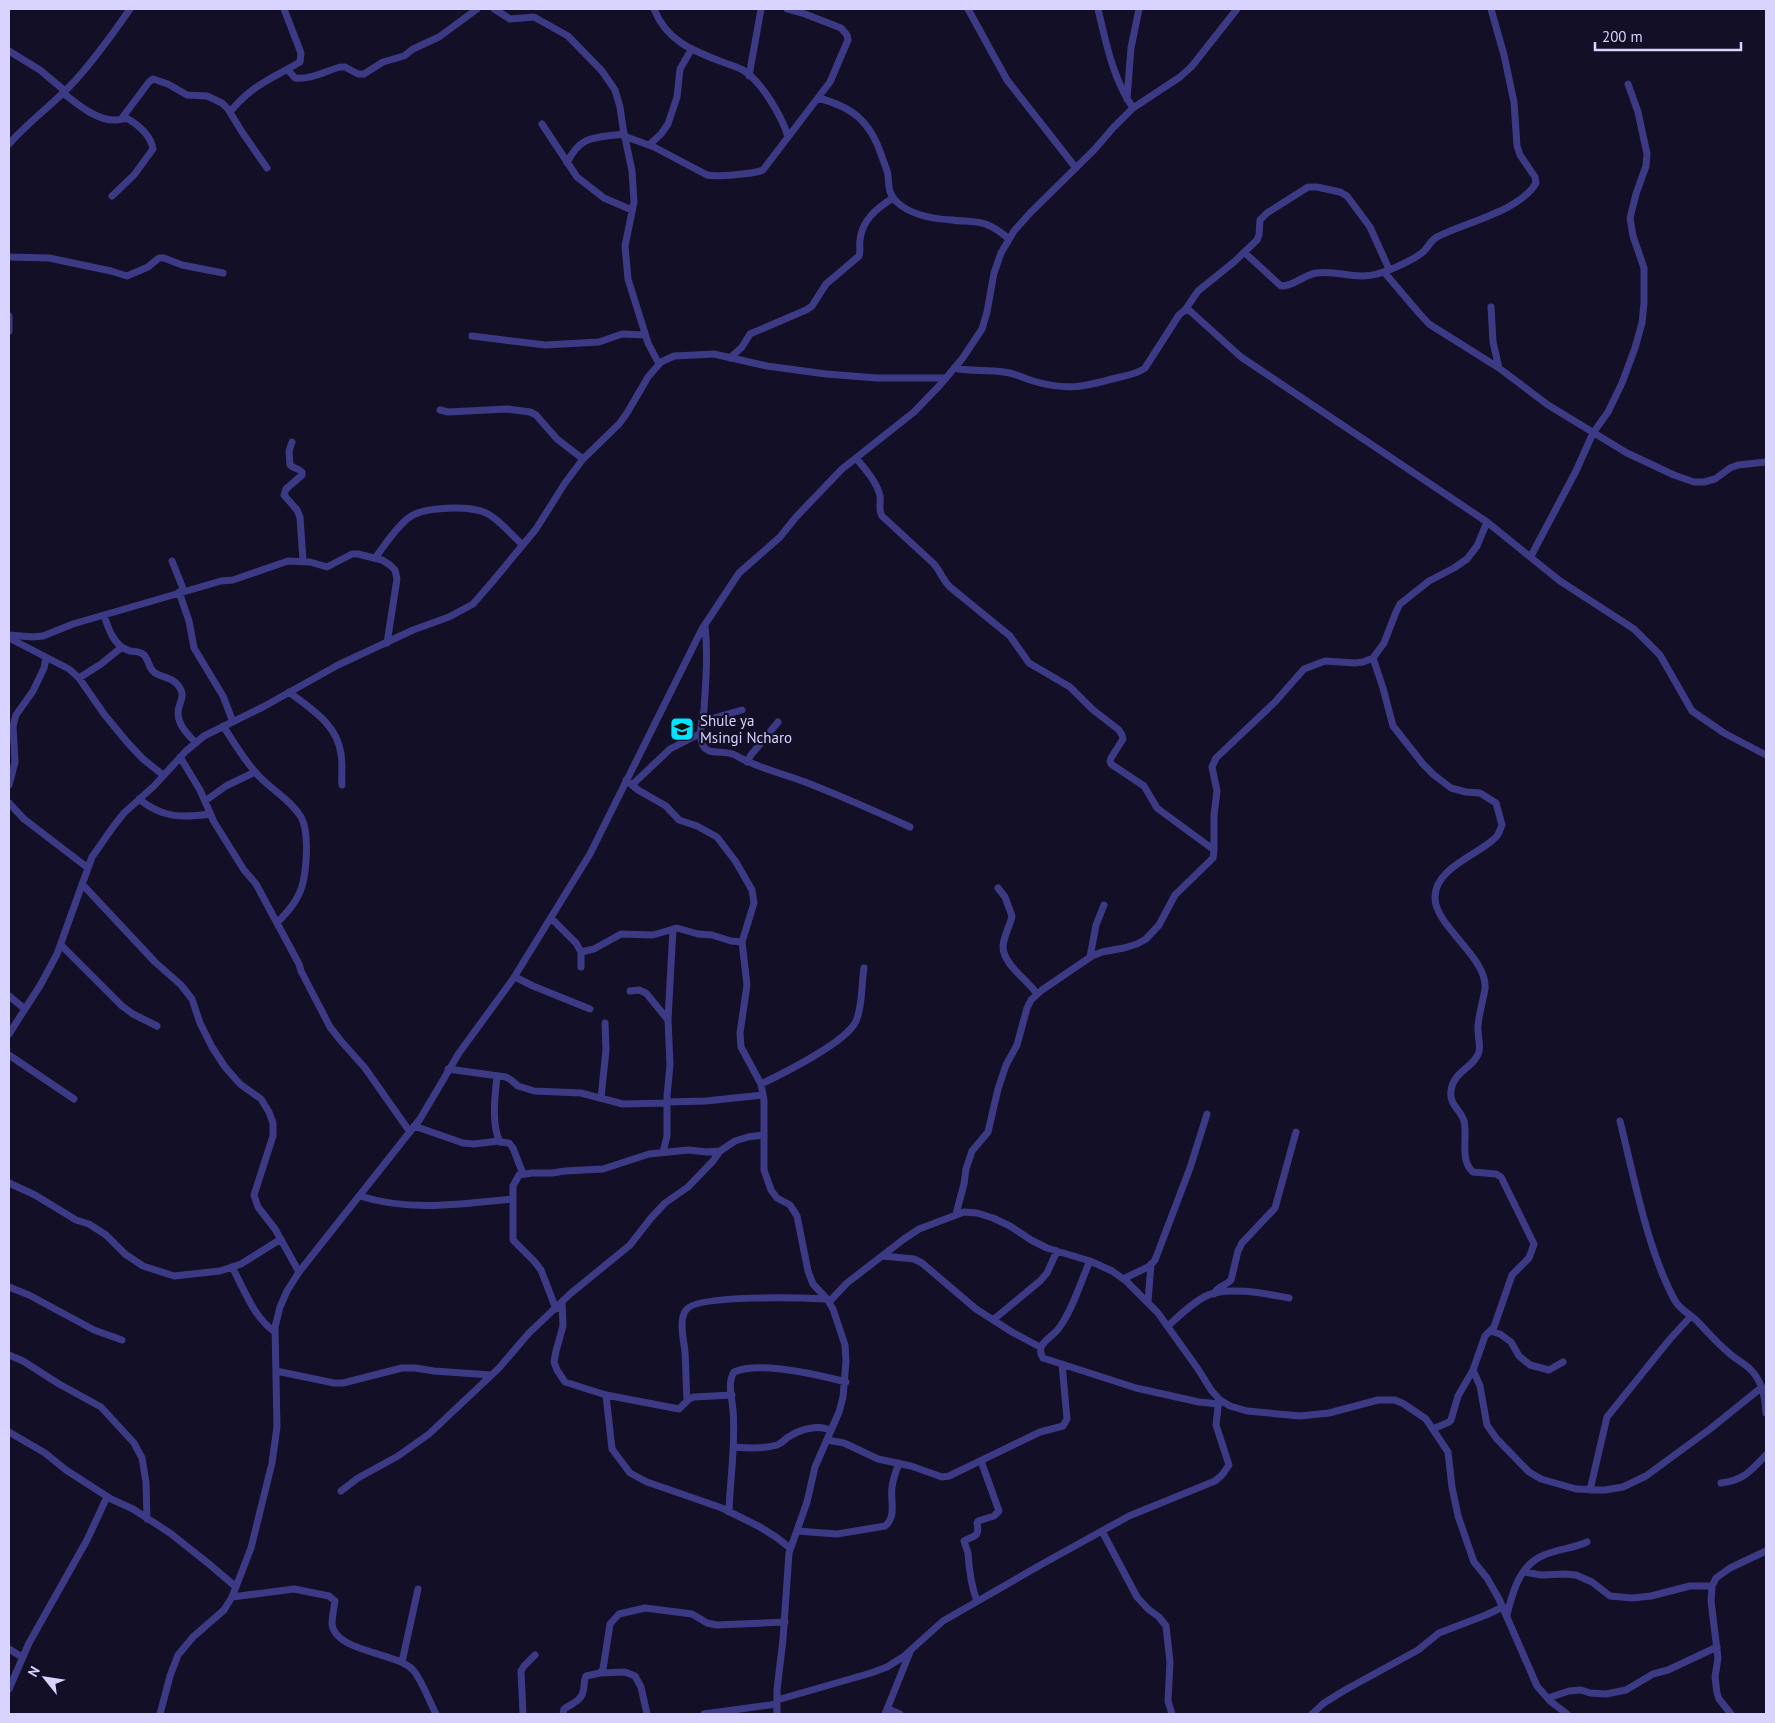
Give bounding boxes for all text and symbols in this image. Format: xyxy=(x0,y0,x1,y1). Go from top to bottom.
scale bar xyxy=(1595,20,1741,52)
text: 200 m xyxy=(1602,27,1643,46)
place label: Shule ya Msingi Ncharo xyxy=(700,711,792,747)
school or university icon: Shule ya Msingi Ncharo xyxy=(669,716,695,742)
north arrow xyxy=(20,1653,70,1703)
text: N xyxy=(24,1663,44,1680)

